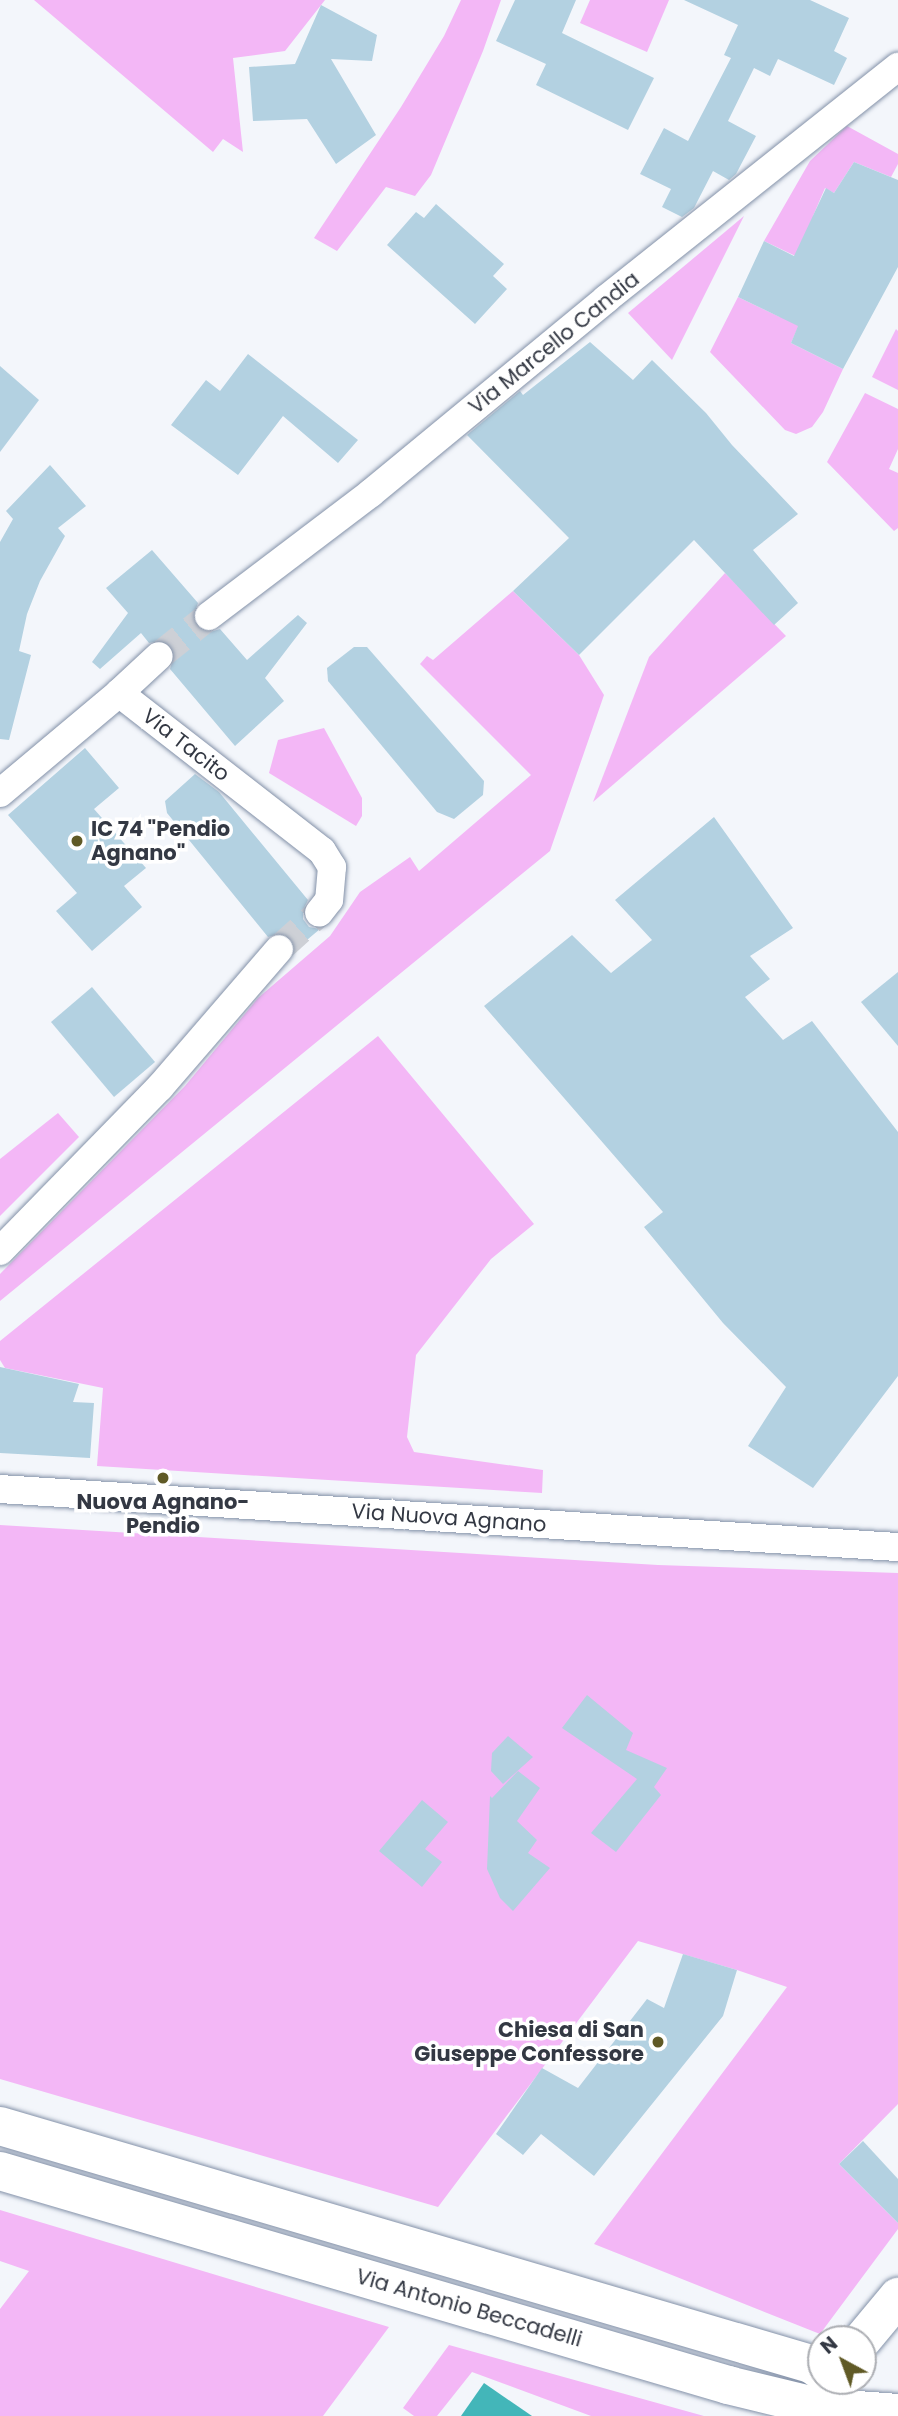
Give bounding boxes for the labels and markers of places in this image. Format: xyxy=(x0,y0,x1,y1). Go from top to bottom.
place label: IC 74 "Pendio Agnano" xyxy=(91,816,230,866)
marker: IC 74 "Pendio Agnano" xyxy=(69,833,85,849)
marker: Nuova Agnano- Pendio xyxy=(155,1470,171,1486)
place label: Nuova Agnano- Pendio xyxy=(76,1489,250,1539)
place label: Chiesa di San Giuseppe Confessore xyxy=(414,2017,644,2067)
marker: Chiesa di San Giuseppe Confessore xyxy=(650,2034,666,2050)

